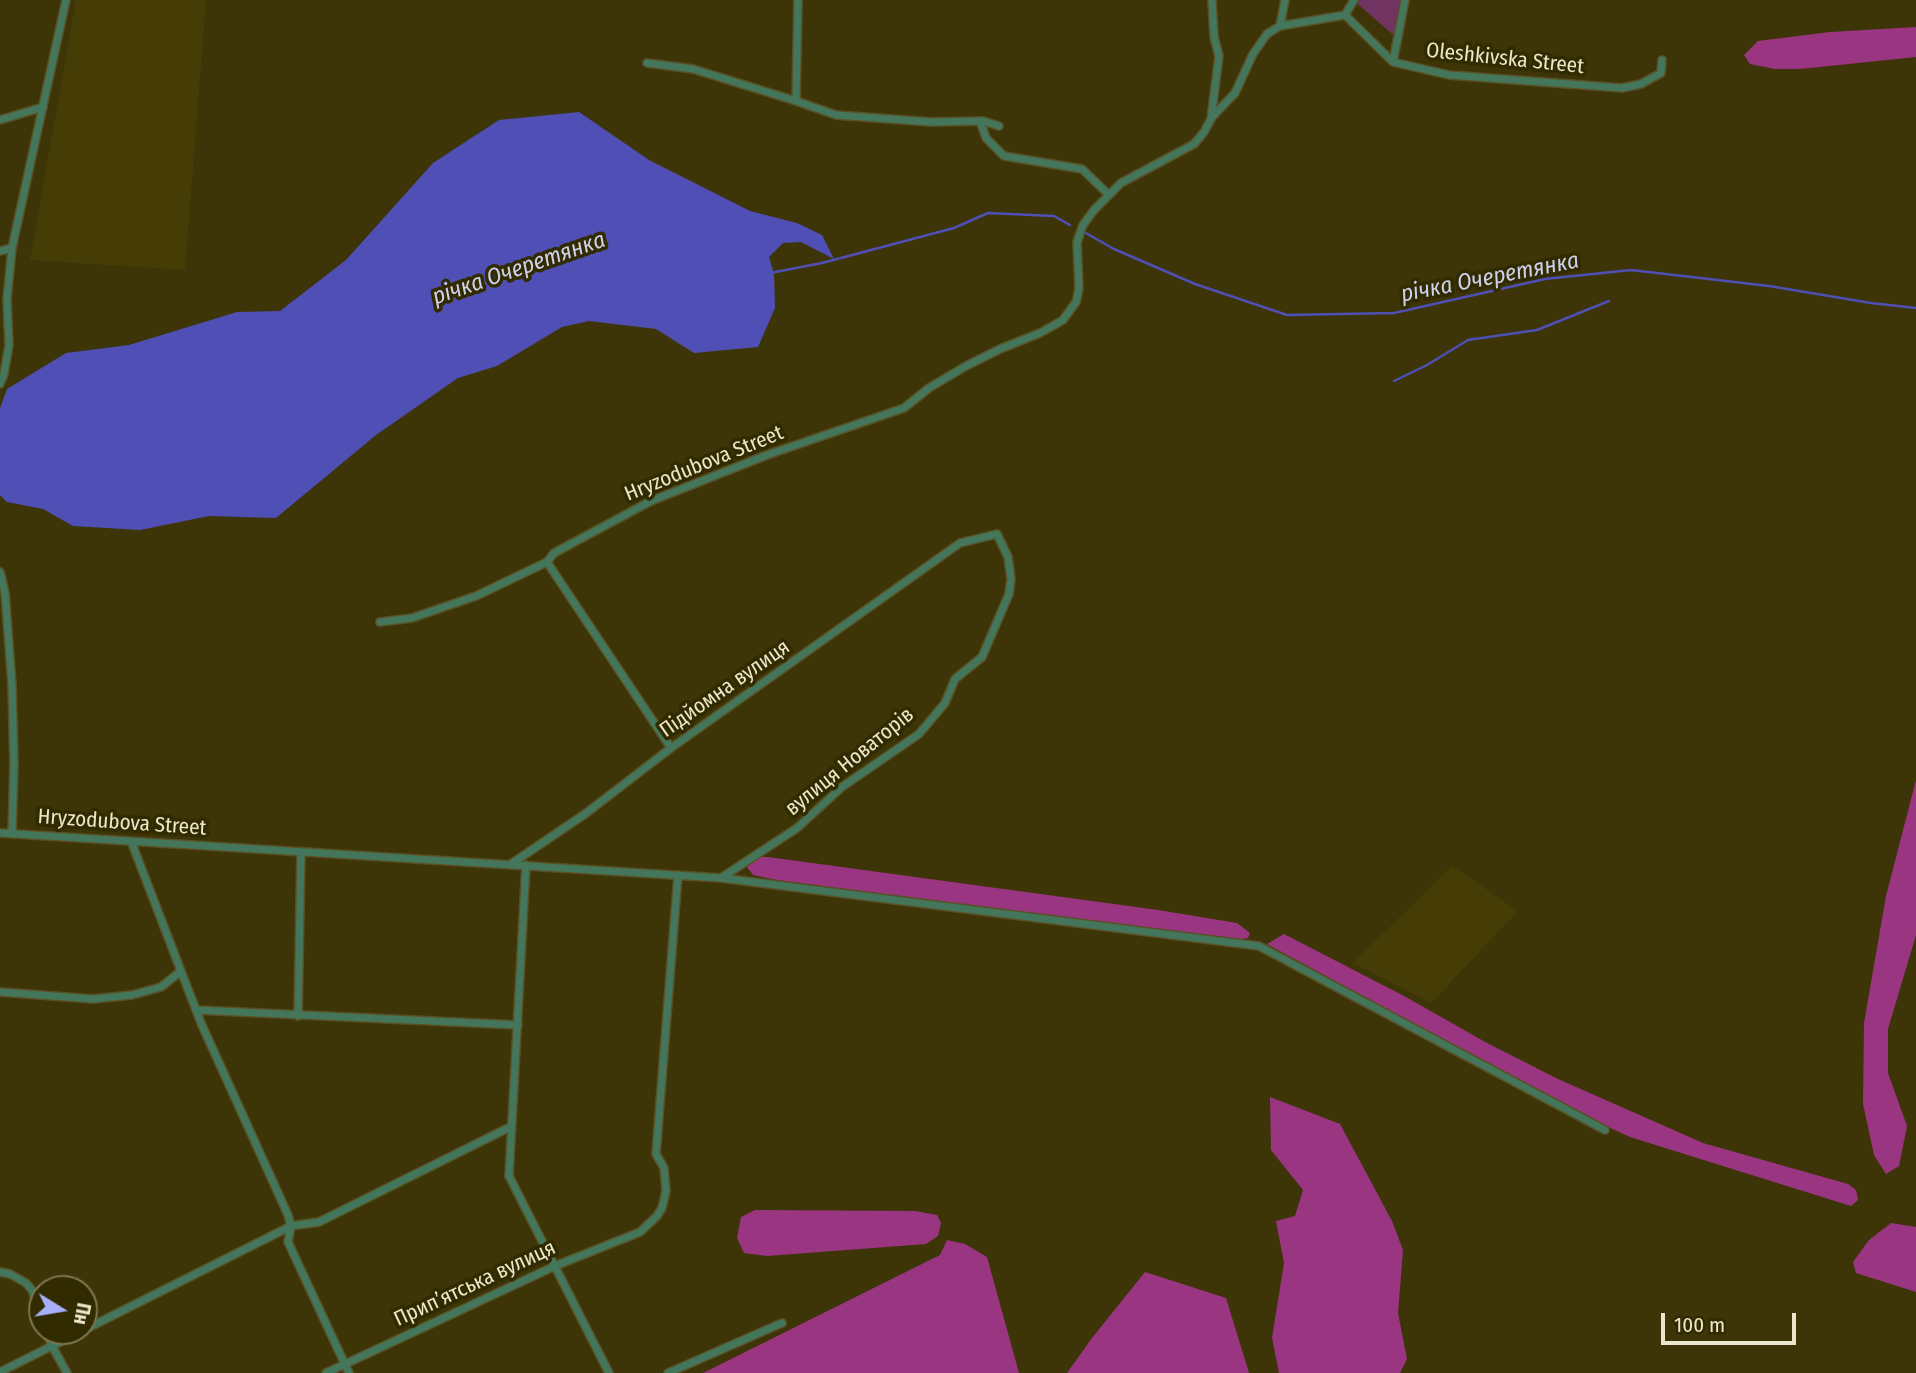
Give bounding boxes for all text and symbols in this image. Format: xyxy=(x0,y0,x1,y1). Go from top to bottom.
street label: Oleshkivska Street xyxy=(1425,38,1585,80)
water label: річка Очеретянка xyxy=(429,226,609,312)
water label: річка Очеретянка xyxy=(1399,247,1581,309)
street label: Hryzodubova Street xyxy=(621,421,787,507)
street label: Підйомна вулиця xyxy=(655,635,795,743)
street label: вулиця Новаторів xyxy=(781,702,919,822)
street label: Hryzodubova Street xyxy=(37,805,207,841)
street label: Прип’ятська вулиця xyxy=(390,1236,560,1332)
north arrow xyxy=(28,1275,98,1345)
scale bar xyxy=(1664,1300,1799,1344)
text: Пн xyxy=(69,1301,95,1326)
text: 100 m xyxy=(1674,1312,1725,1338)

